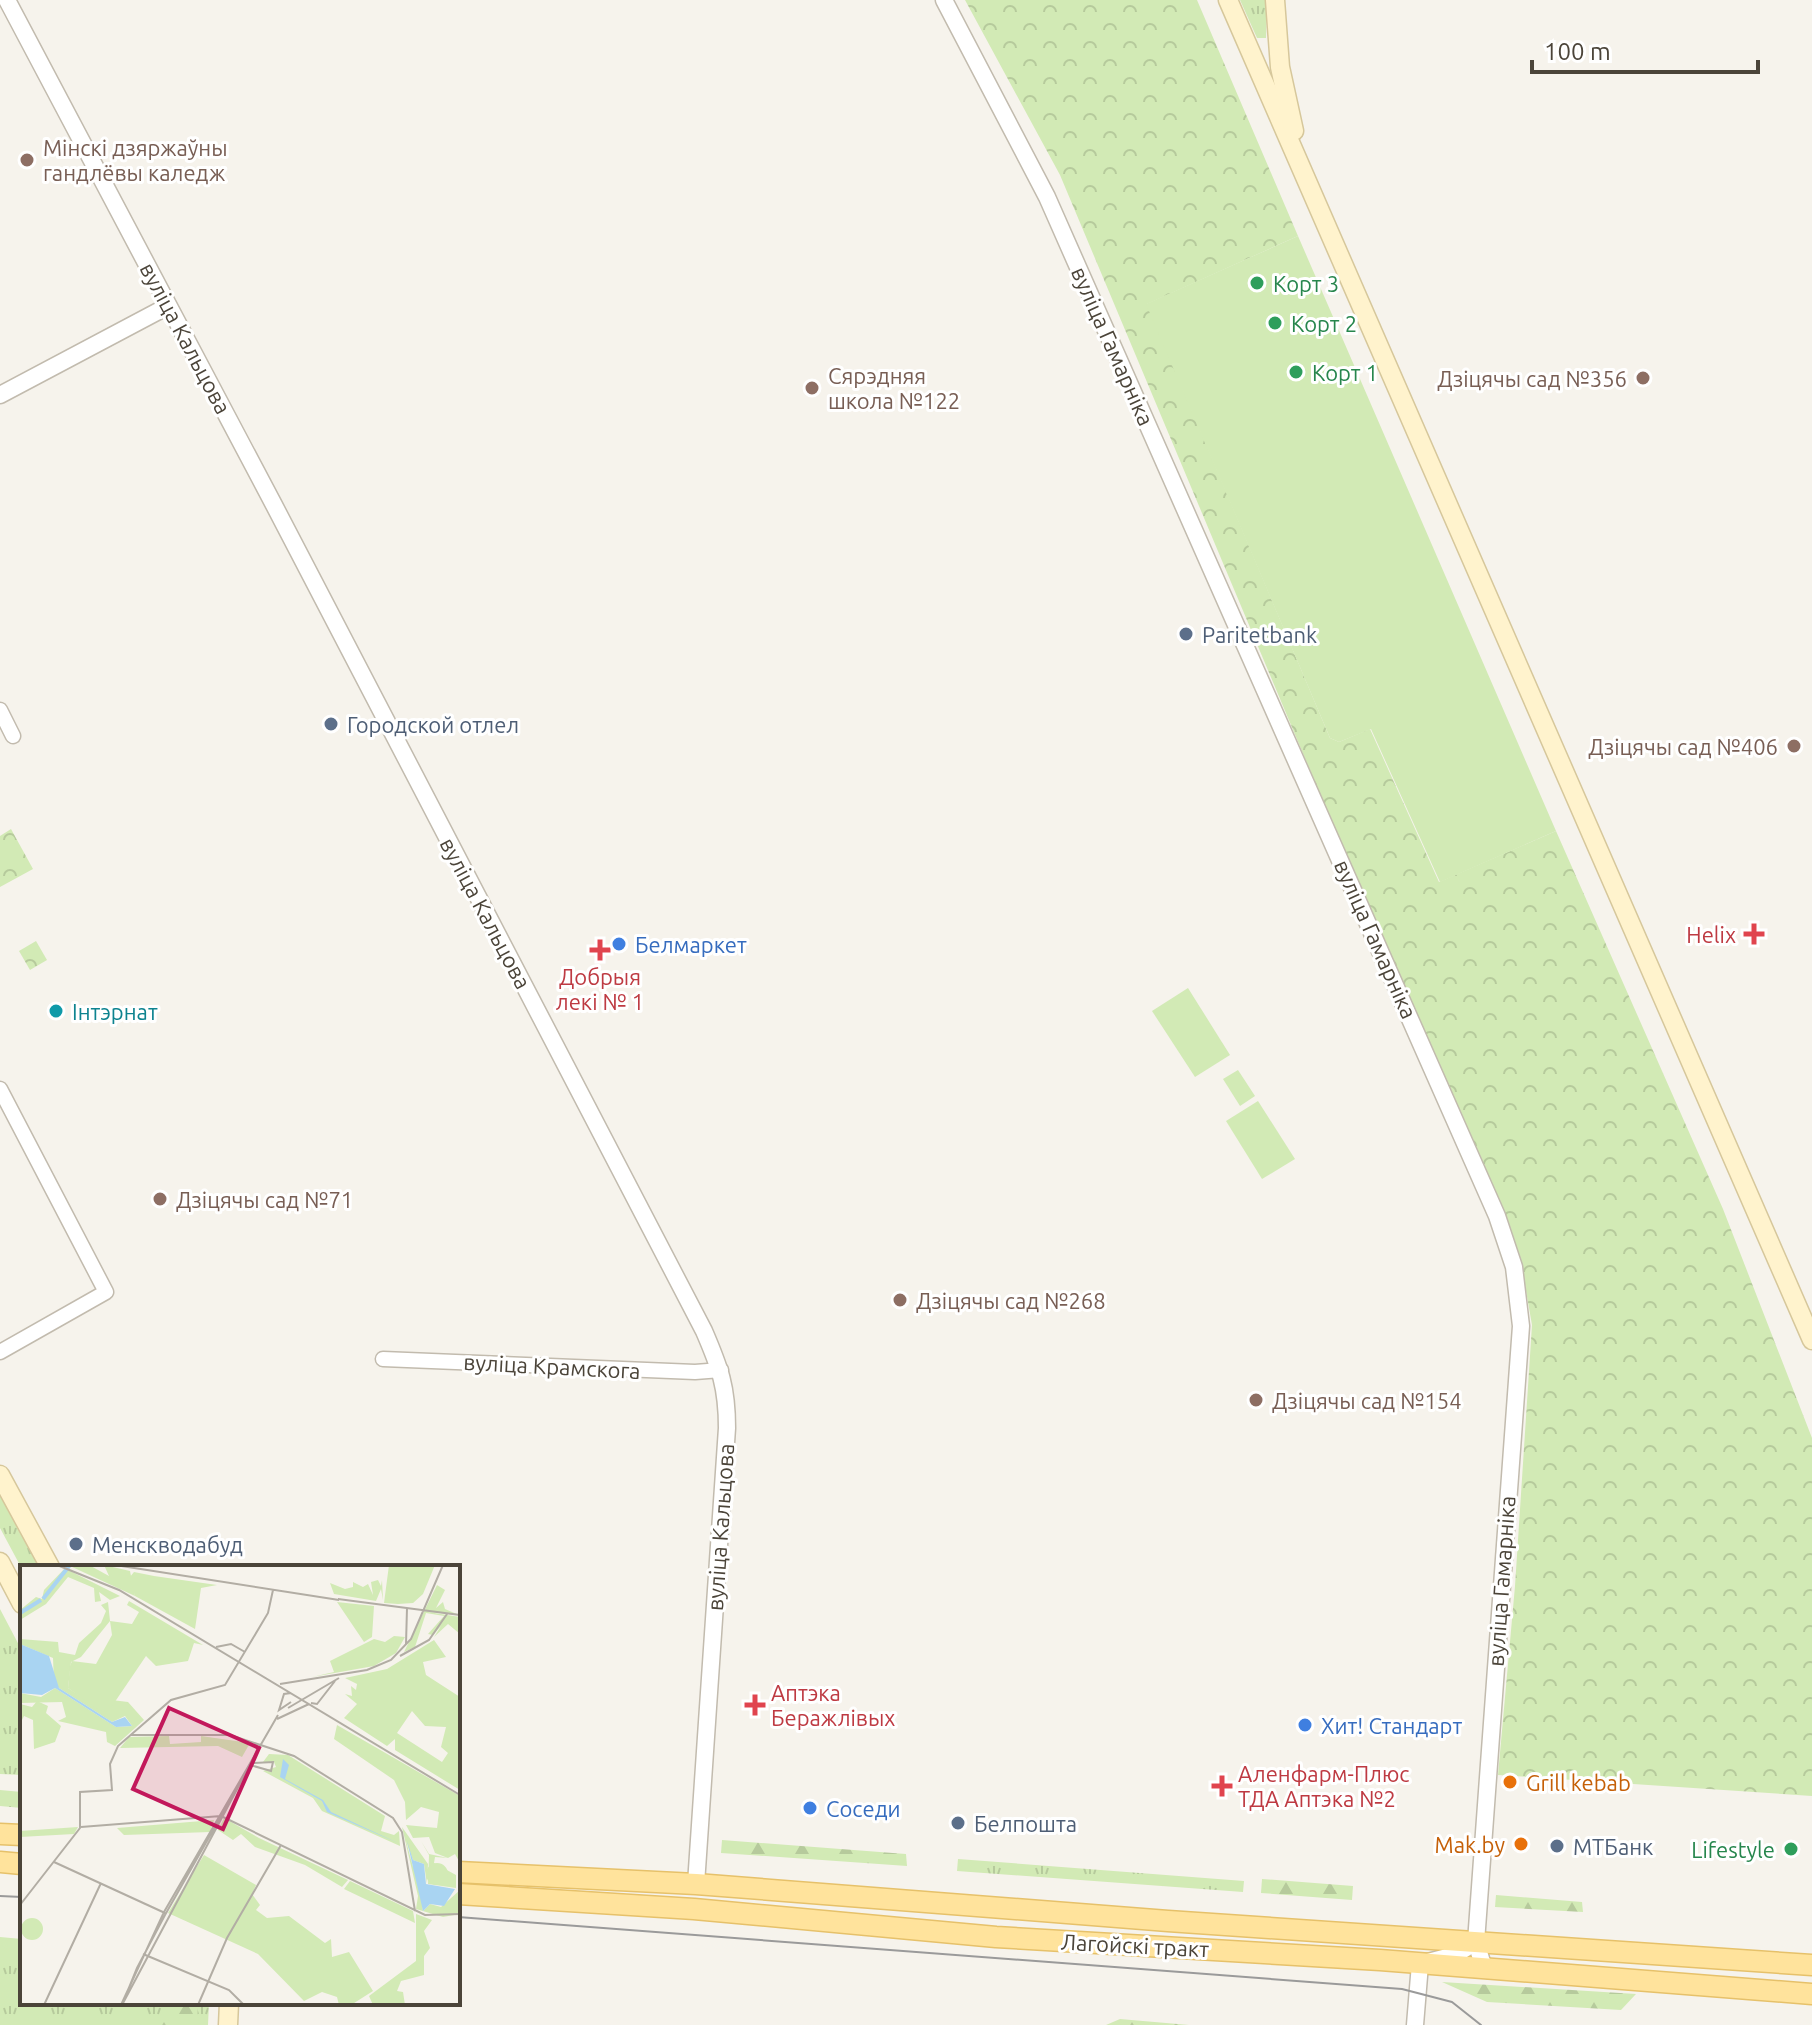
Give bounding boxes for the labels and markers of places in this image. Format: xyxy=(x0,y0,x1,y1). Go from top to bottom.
place label: Мінскі дзяржаўны гандлёвы каледж xyxy=(43,135,228,185)
marker: Мінскі дзяржаўны гандлёвы каледж xyxy=(18,151,36,169)
place label: Корт 3 xyxy=(1273,271,1339,296)
marker: Корт 3 xyxy=(1248,274,1266,292)
place label: Корт 2 xyxy=(1291,311,1357,336)
marker: Корт 2 xyxy=(1266,314,1284,332)
place label: Корт 1 xyxy=(1312,360,1378,385)
place label: Сярэдняя школа №122 xyxy=(828,363,960,413)
marker: Корт 1 xyxy=(1287,363,1305,381)
place label: Дзіцячы сад №356 xyxy=(1437,366,1627,391)
marker: Дзіцячы сад №356 xyxy=(1634,369,1652,387)
marker: Сярэдняя школа №122 xyxy=(803,379,821,397)
place label: Paritetbank xyxy=(1202,622,1317,647)
marker: Paritetbank xyxy=(1177,625,1195,643)
place label: Городской отлел xyxy=(347,712,519,737)
marker: Городской отлел xyxy=(322,715,340,733)
place label: Дзіцячы сад №406 xyxy=(1588,734,1778,759)
marker: Дзіцячы сад №406 xyxy=(1785,737,1803,755)
place label: Helix xyxy=(1686,922,1736,947)
marker: Helix xyxy=(1743,923,1765,945)
place label: Белмаркет xyxy=(635,932,747,957)
marker: Белмаркет xyxy=(610,935,628,953)
marker: Добрыя лекі № 1 xyxy=(591,941,609,959)
place label: Добрыя лекі № 1 xyxy=(556,964,644,1014)
place label: Інтэрнат xyxy=(72,999,158,1024)
marker: Інтэрнат xyxy=(47,1002,65,1020)
place label: Дзіцячы сад №71 xyxy=(176,1187,353,1212)
marker: Дзіцячы сад №71 xyxy=(151,1190,169,1208)
place label: Дзіцячы сад №268 xyxy=(916,1288,1106,1313)
marker: Дзіцячы сад №268 xyxy=(891,1291,909,1309)
place label: Дзіцячы сад №154 xyxy=(1272,1388,1462,1413)
marker: Дзіцячы сад №154 xyxy=(1247,1391,1265,1409)
place label: Менскводабуд xyxy=(92,1532,243,1557)
marker: Менскводабуд xyxy=(67,1535,85,1553)
place label: Аптэка Беражлівых xyxy=(771,1680,895,1730)
marker: Аптэка Беражлівых xyxy=(746,1696,764,1714)
place label: Хит! Стандарт xyxy=(1321,1713,1462,1738)
marker: Хит! Стандарт xyxy=(1296,1716,1314,1734)
place label: Аленфарм-Плюс ТДА Аптэка №2 xyxy=(1238,1761,1410,1811)
place label: Grill kebab xyxy=(1526,1770,1631,1795)
marker: Grill kebab xyxy=(1501,1773,1519,1791)
marker: Аленфарм-Плюс ТДА Аптэка №2 xyxy=(1213,1777,1231,1795)
place label: Соседи xyxy=(826,1796,901,1821)
marker: Соседи xyxy=(801,1799,819,1817)
place label: Белпошта xyxy=(974,1811,1077,1836)
marker: Белпошта xyxy=(949,1814,967,1832)
place label: Mak.by xyxy=(1435,1832,1505,1857)
place label: МТБанк xyxy=(1573,1834,1653,1859)
marker: Mak.by xyxy=(1512,1835,1530,1853)
marker: МТБанк xyxy=(1548,1837,1566,1855)
place label: Lifestyle xyxy=(1691,1837,1775,1862)
marker: Lifestyle xyxy=(1782,1840,1800,1858)

